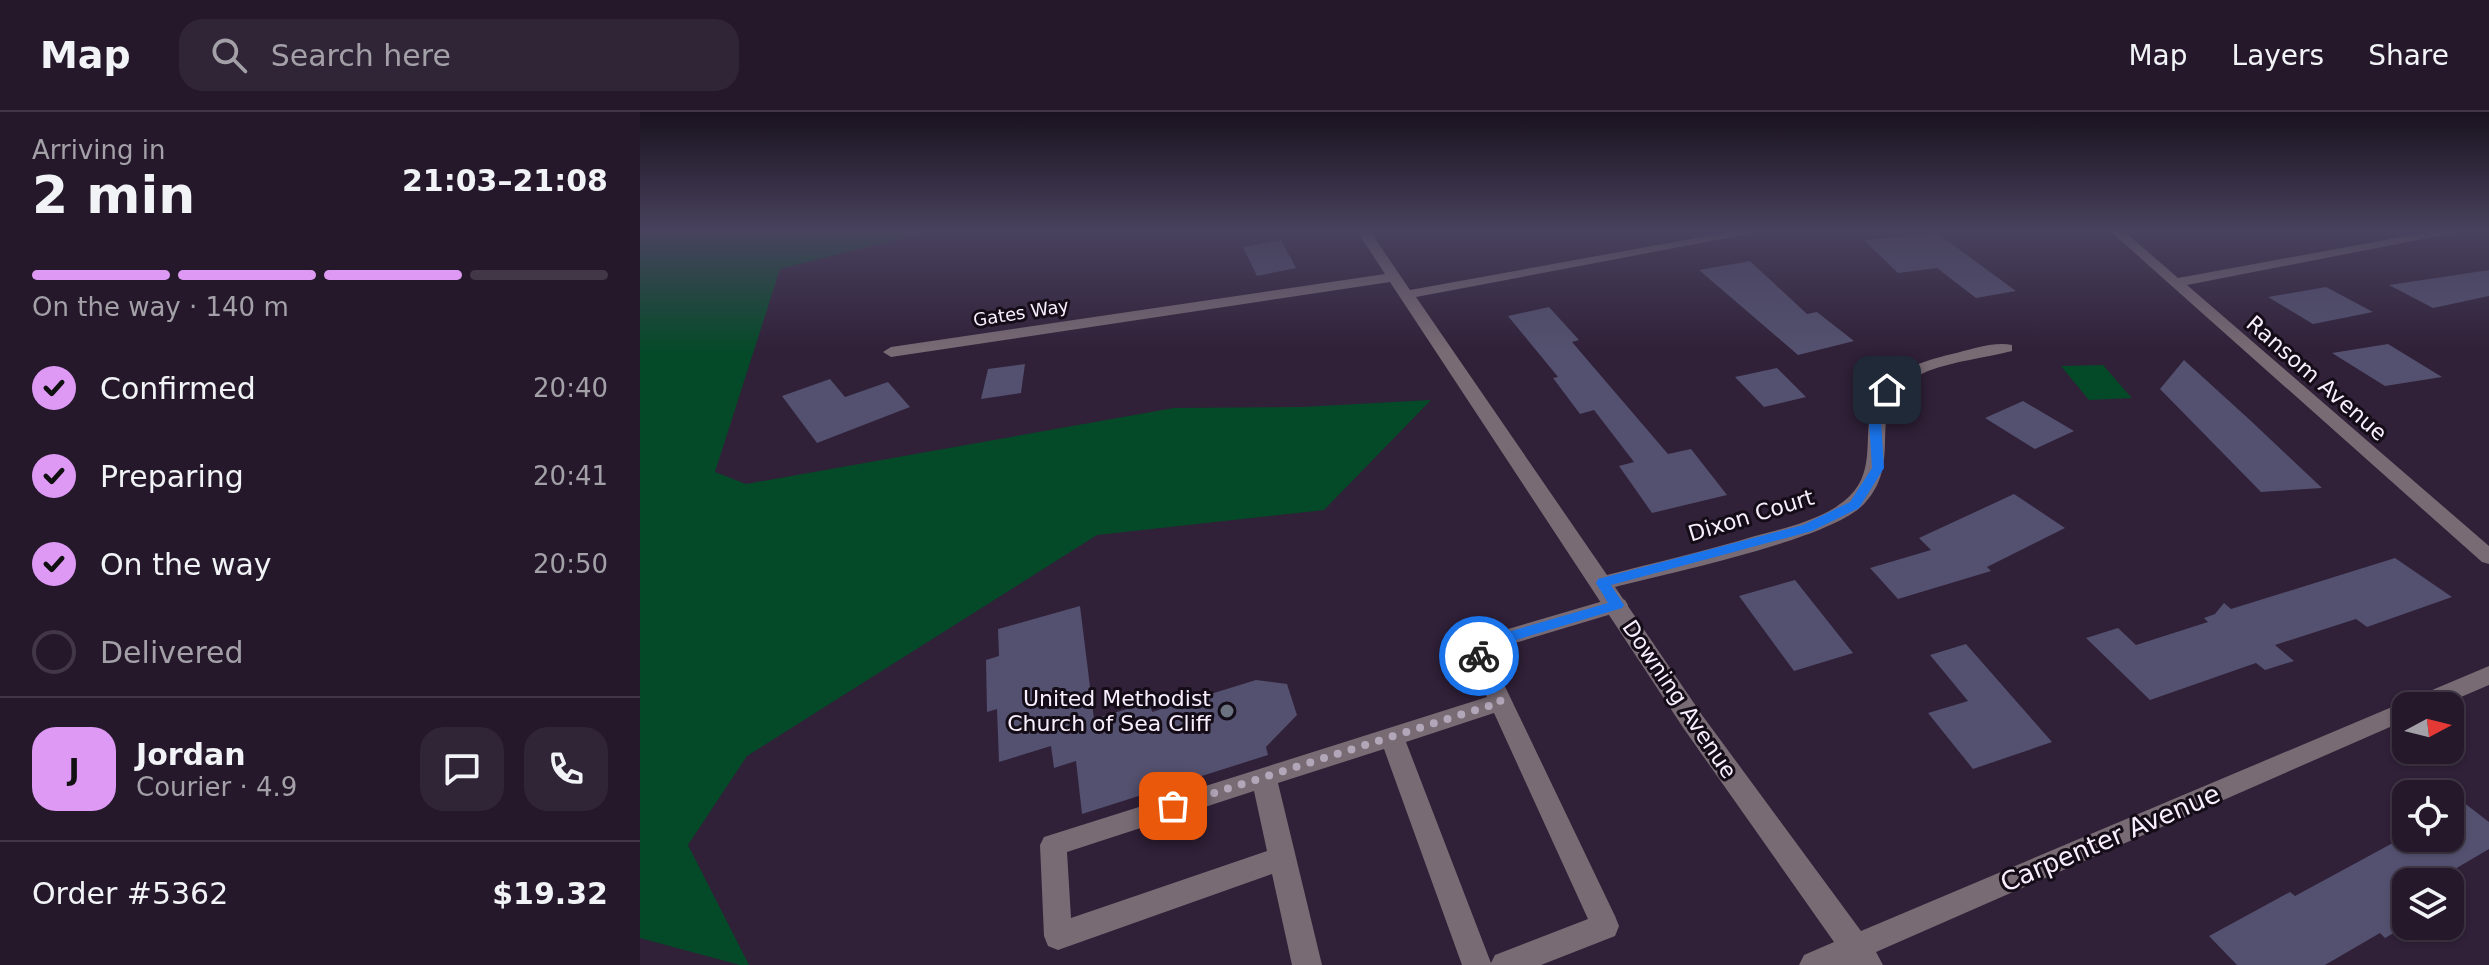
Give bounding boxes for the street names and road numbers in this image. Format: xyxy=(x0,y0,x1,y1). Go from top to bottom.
street label: Gates Way xyxy=(972,295,1071,330)
street label: Ransom Avenue xyxy=(2242,311,2392,446)
street label: Dixon Court xyxy=(1685,484,1817,546)
street label: Downing Avenue xyxy=(1617,616,1742,783)
street label: Carpenter Avenue xyxy=(1996,778,2224,898)

